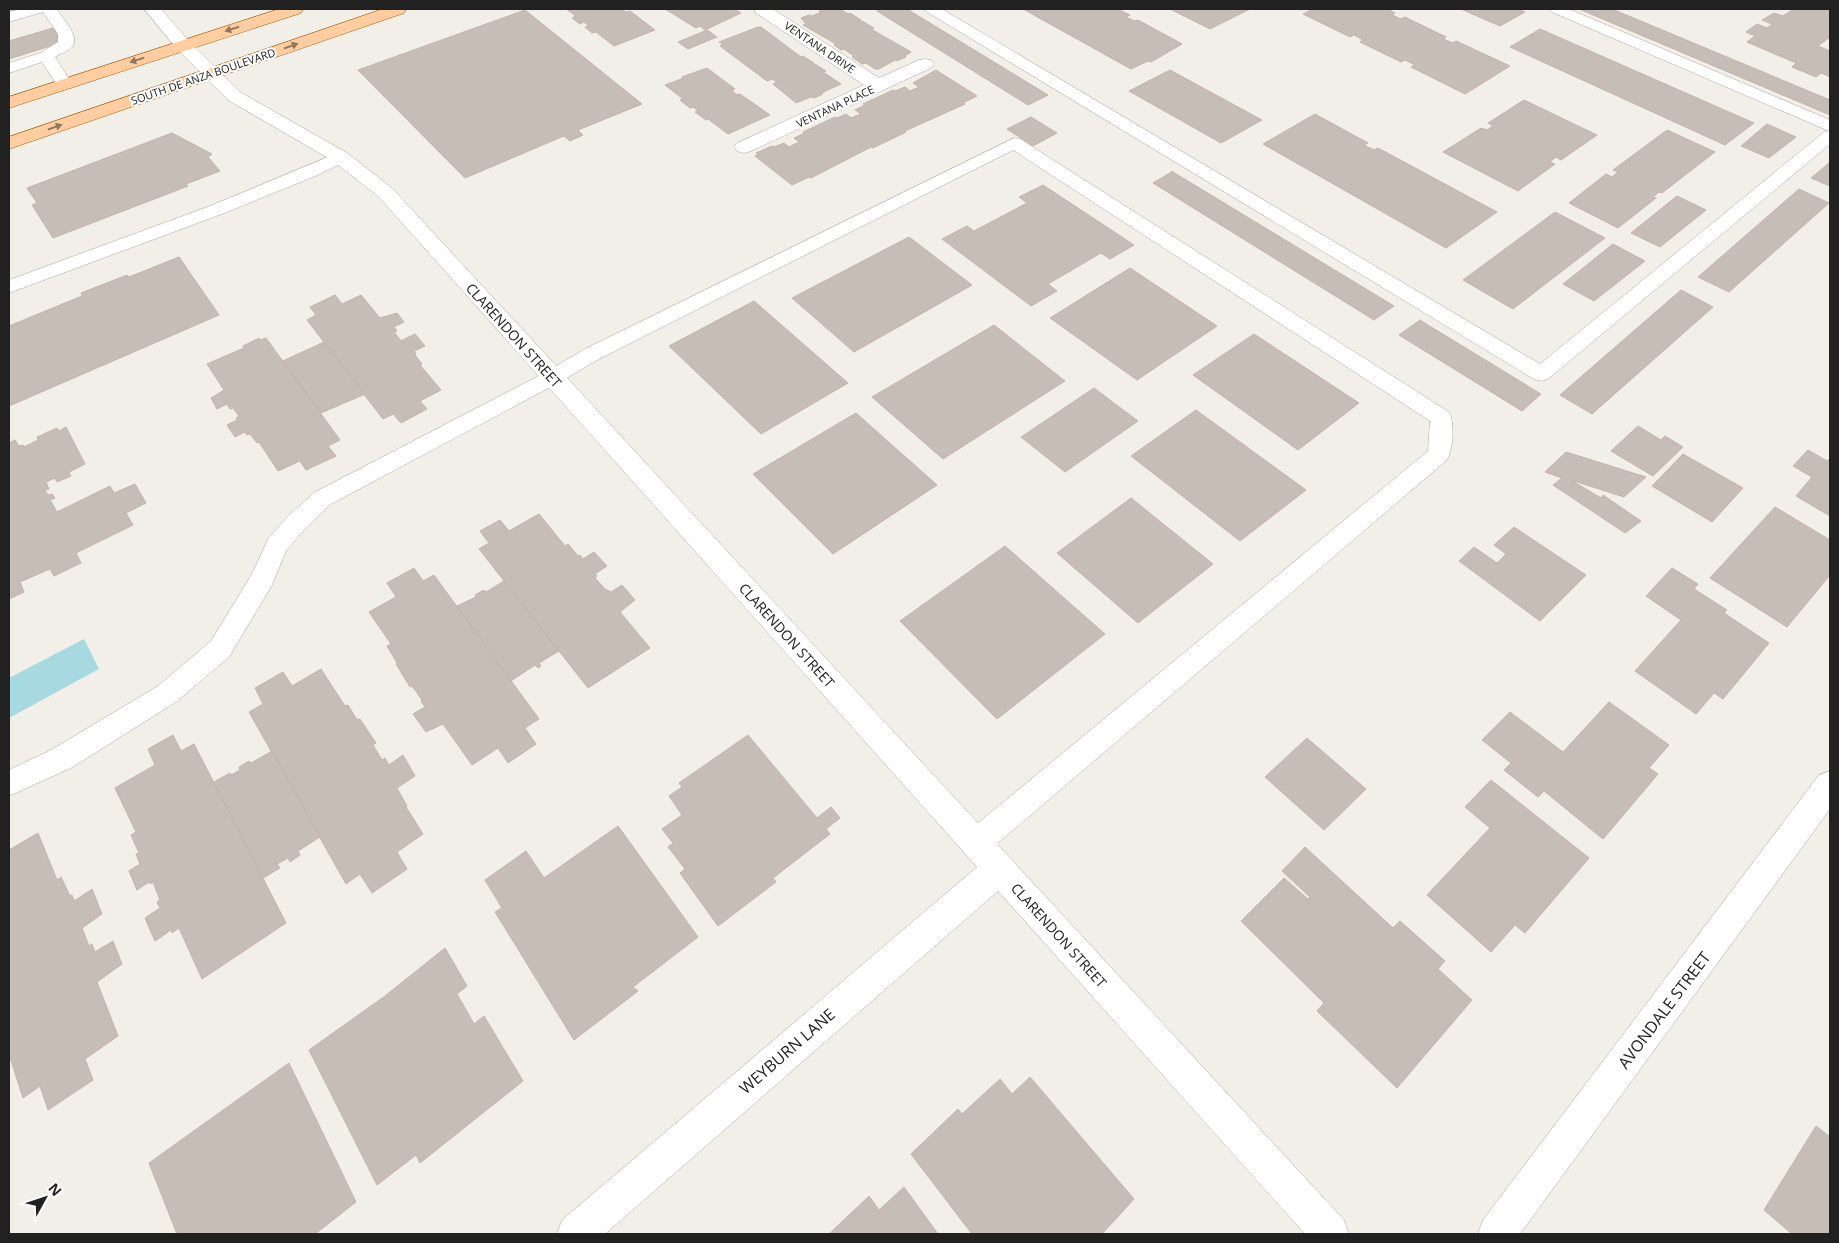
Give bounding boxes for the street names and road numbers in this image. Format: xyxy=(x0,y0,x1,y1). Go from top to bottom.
street label: VENTANA DRIVE xyxy=(782,18,858,76)
street label: SOUTH DE ANZA BOULEVARD xyxy=(129,44,277,108)
street label: VENTANA PLACE xyxy=(794,81,876,131)
street label: CLARENDON STREET xyxy=(462,279,566,392)
street label: CLARENDON STREET xyxy=(735,579,839,692)
street label: CLARENDON STREET xyxy=(1007,879,1111,992)
street label: AVONDALE STREET xyxy=(1613,947,1715,1073)
street label: WEYBURN LANE xyxy=(734,1003,840,1099)

